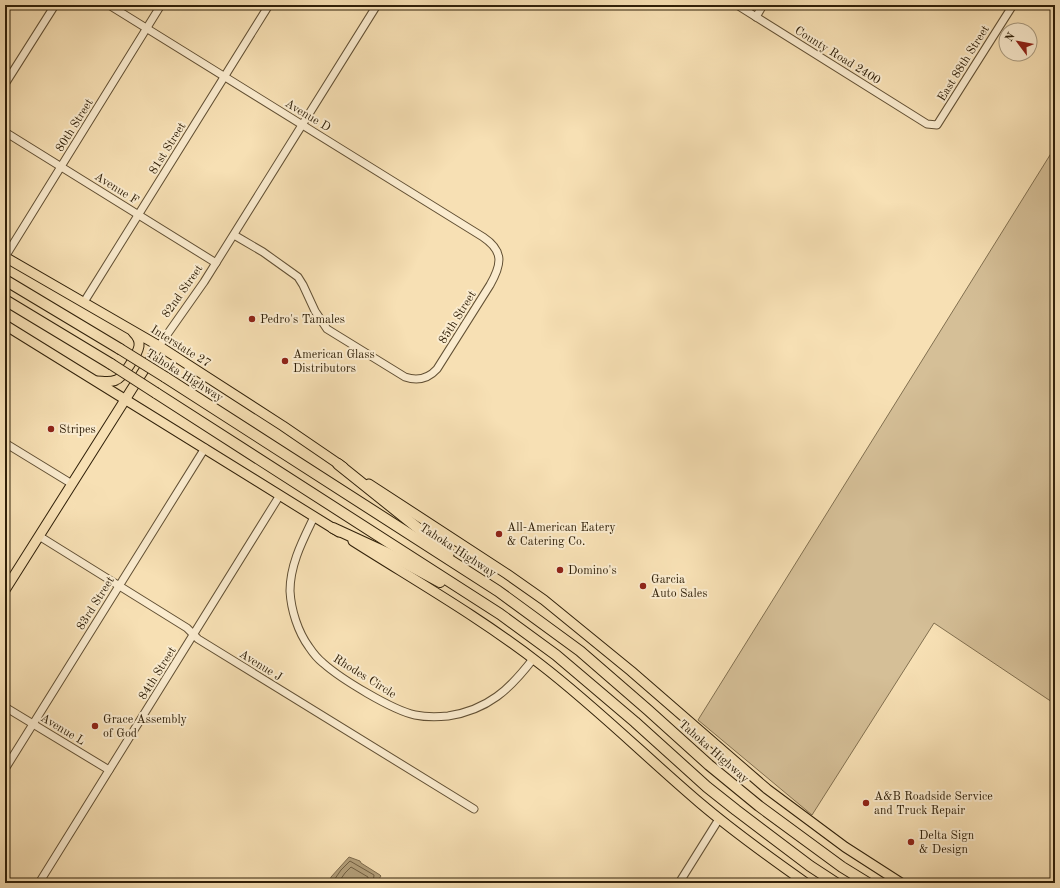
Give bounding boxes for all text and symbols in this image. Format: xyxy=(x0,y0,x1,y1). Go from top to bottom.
north arrow xyxy=(998,22,1038,62)
street label: East 88th Street xyxy=(936,24,992,104)
street label: County Road 2400 xyxy=(792,25,883,87)
text: N xyxy=(1004,31,1018,44)
street label: 80th Street xyxy=(54,97,96,154)
street label: Avenue D xyxy=(283,98,332,134)
street label: 81st Street xyxy=(147,121,188,177)
street label: Avenue F xyxy=(92,171,141,207)
street label: 82nd Street xyxy=(160,263,205,320)
street label: 85th Street xyxy=(436,288,479,346)
marker: Pedro's Tamales xyxy=(247,314,257,324)
place label: Pedro's Tamales xyxy=(260,314,345,326)
street label: Interstate 27 xyxy=(148,324,213,370)
street label: Tahoka Highway xyxy=(144,347,226,405)
place label: American Glass Distributors xyxy=(293,349,375,375)
marker: American Glass Distributors xyxy=(280,356,290,366)
marker: Stripes xyxy=(46,424,56,434)
place label: Stripes xyxy=(59,424,96,436)
street label: Tahoka Highway xyxy=(417,522,498,580)
place label: All-American Eatery & Catering Co. xyxy=(507,522,616,548)
marker: All-American Eatery & Catering Co. xyxy=(494,529,504,539)
marker: Domino's xyxy=(555,565,565,575)
place label: Domino's xyxy=(568,565,617,577)
place label: Garcia Auto Sales xyxy=(651,574,707,600)
street label: 83rd Street xyxy=(75,575,117,632)
marker: Garcia Auto Sales xyxy=(638,581,648,591)
street label: 84th Street xyxy=(137,645,179,702)
street label: Avenue J xyxy=(237,648,284,684)
street label: Rhodes Circle xyxy=(331,653,398,701)
street label: Avenue L xyxy=(38,712,87,748)
place label: Grace Assembly of God xyxy=(103,714,188,740)
street label: Tahoka Highway xyxy=(676,718,751,786)
marker: Grace Assembly of God xyxy=(90,721,100,731)
place label: A&B Roadside Service and Truck Repair xyxy=(874,791,993,817)
marker: A&B Roadside Service and Truck Repair xyxy=(861,798,871,808)
place label: Delta Sign & Design xyxy=(919,830,975,856)
marker: Delta Sign & Design xyxy=(906,837,916,847)

